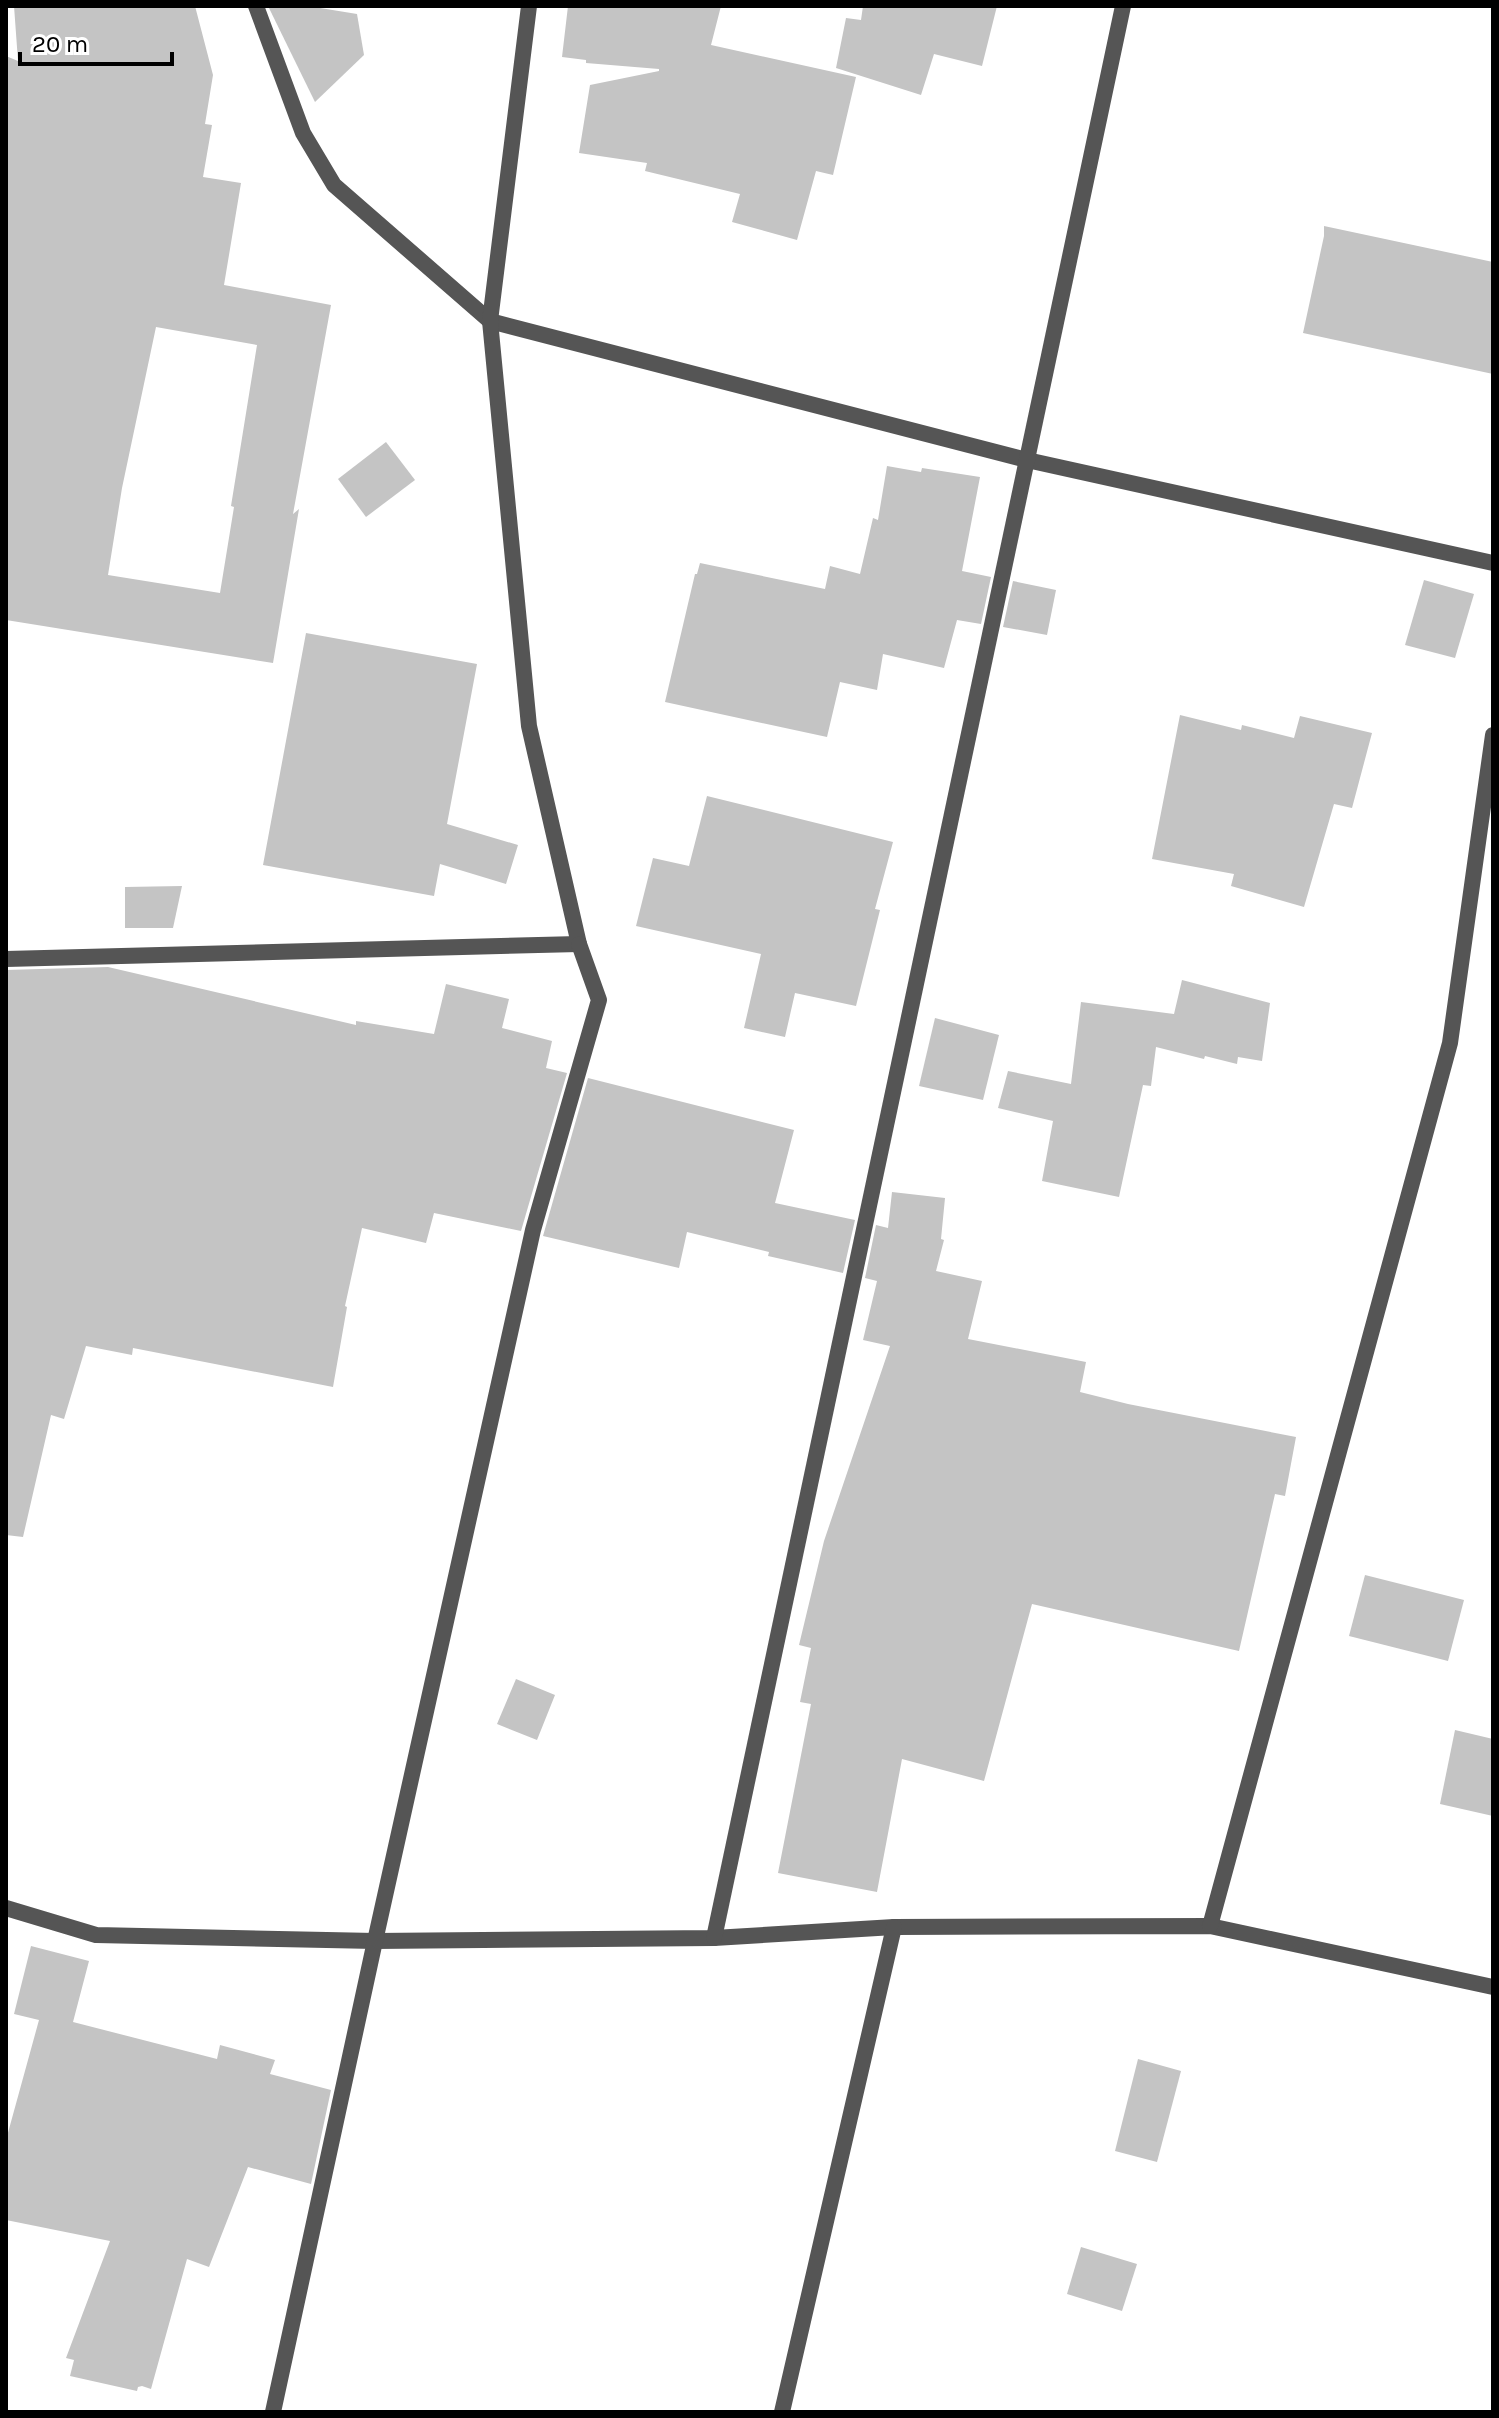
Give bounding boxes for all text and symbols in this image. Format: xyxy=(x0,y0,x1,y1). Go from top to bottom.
scale bar xyxy=(20,16,172,66)
text: 20 m xyxy=(32,30,88,58)

